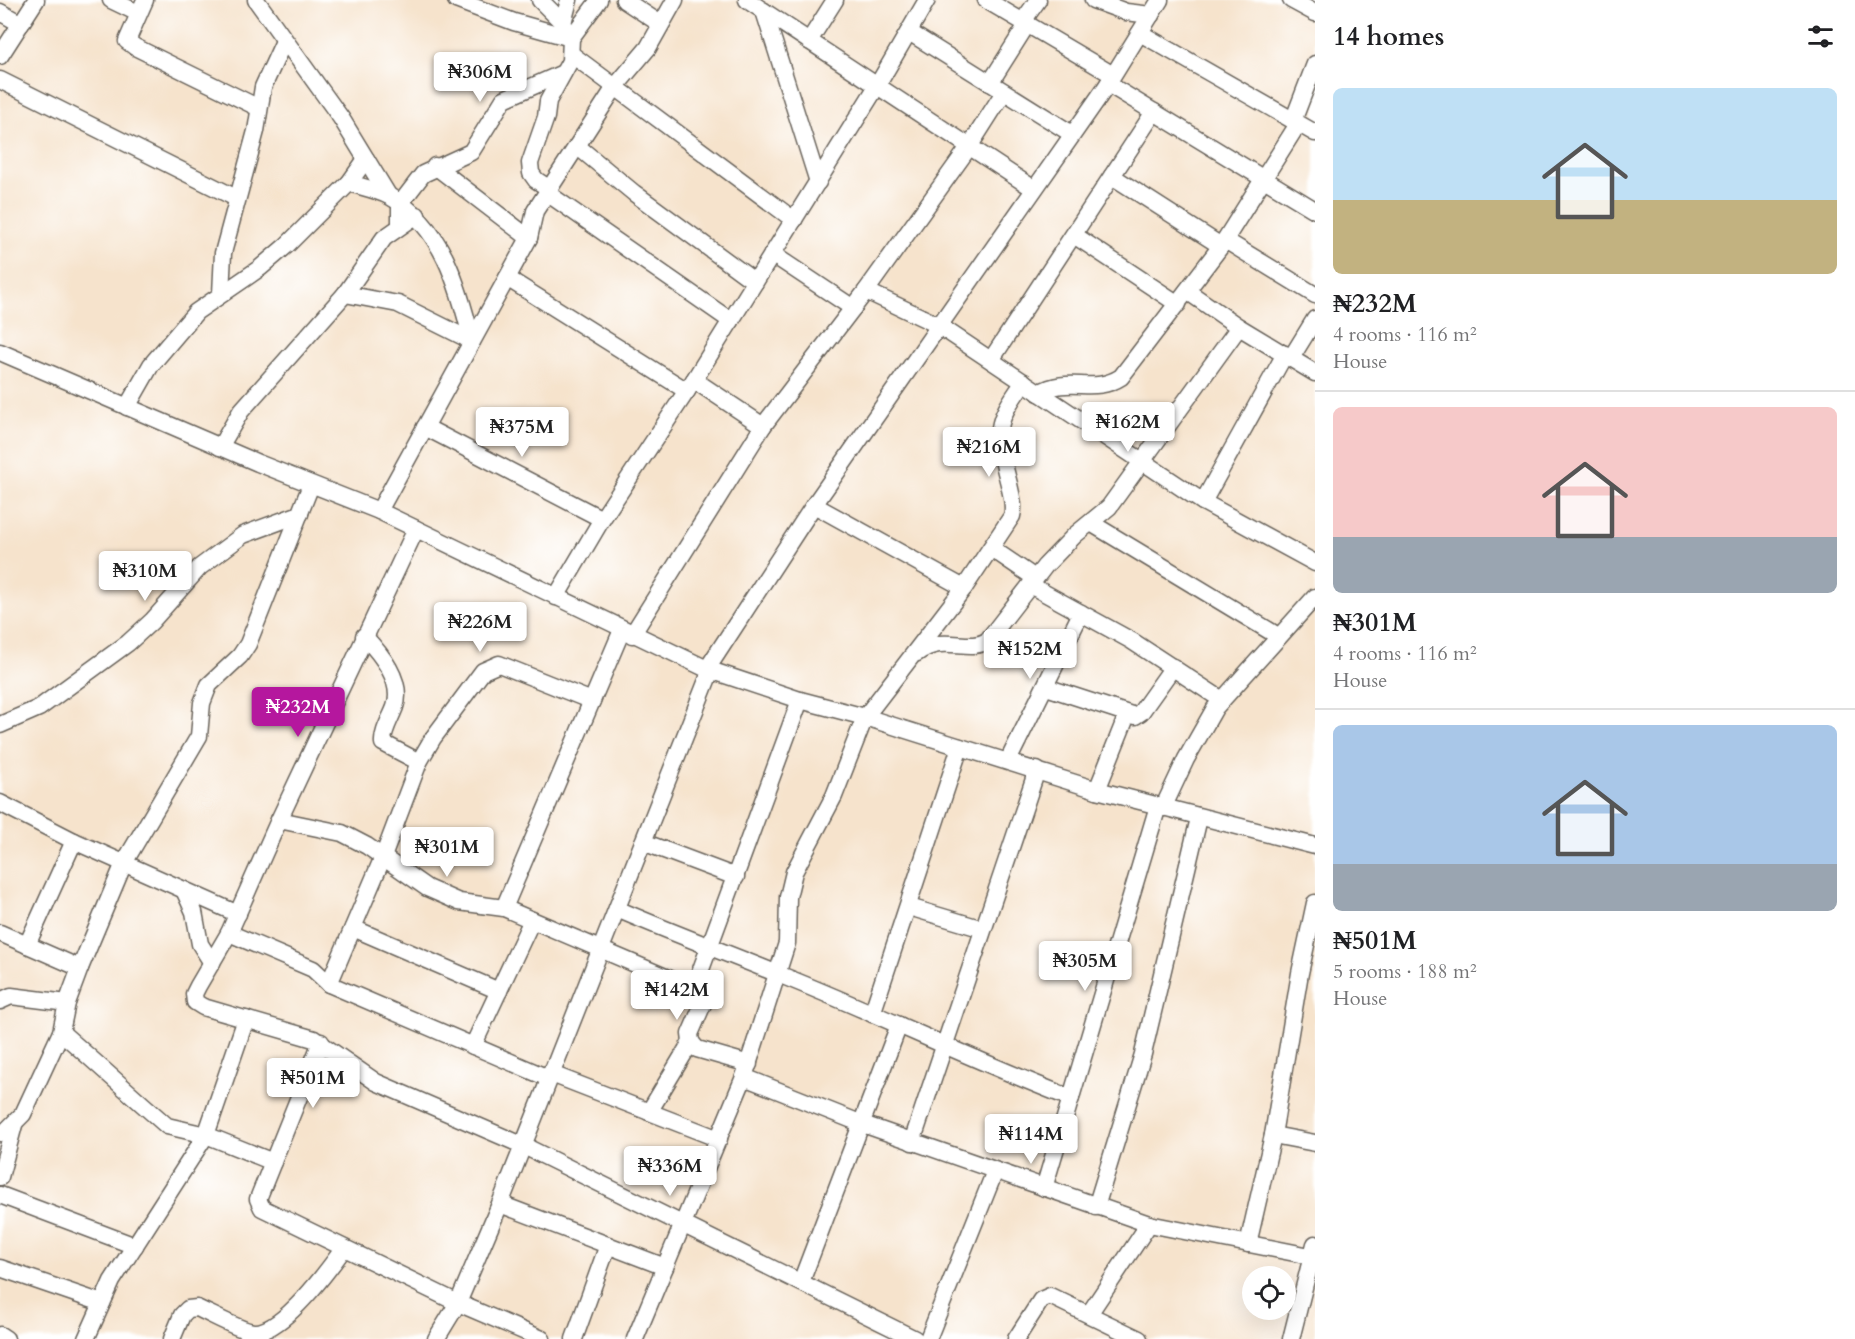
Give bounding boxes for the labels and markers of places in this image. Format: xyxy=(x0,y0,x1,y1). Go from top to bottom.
pin: ₦306M xyxy=(438,52,522,103)
pin: ₦162M xyxy=(1086,402,1170,453)
pin: ₦375M xyxy=(480,407,564,458)
pin: ₦216M xyxy=(947,427,1031,478)
pin: ₦310M xyxy=(103,551,187,602)
pin: ₦226M xyxy=(438,602,522,653)
pin: ₦152M xyxy=(988,629,1072,680)
pin: ₦232M xyxy=(256,687,340,738)
pin: ₦301M xyxy=(405,827,489,878)
pin: ₦305M xyxy=(1043,941,1127,992)
pin: ₦142M xyxy=(635,970,719,1021)
pin: ₦501M xyxy=(271,1058,355,1109)
pin: ₦114M xyxy=(989,1114,1073,1165)
pin: ₦336M xyxy=(628,1146,712,1197)

